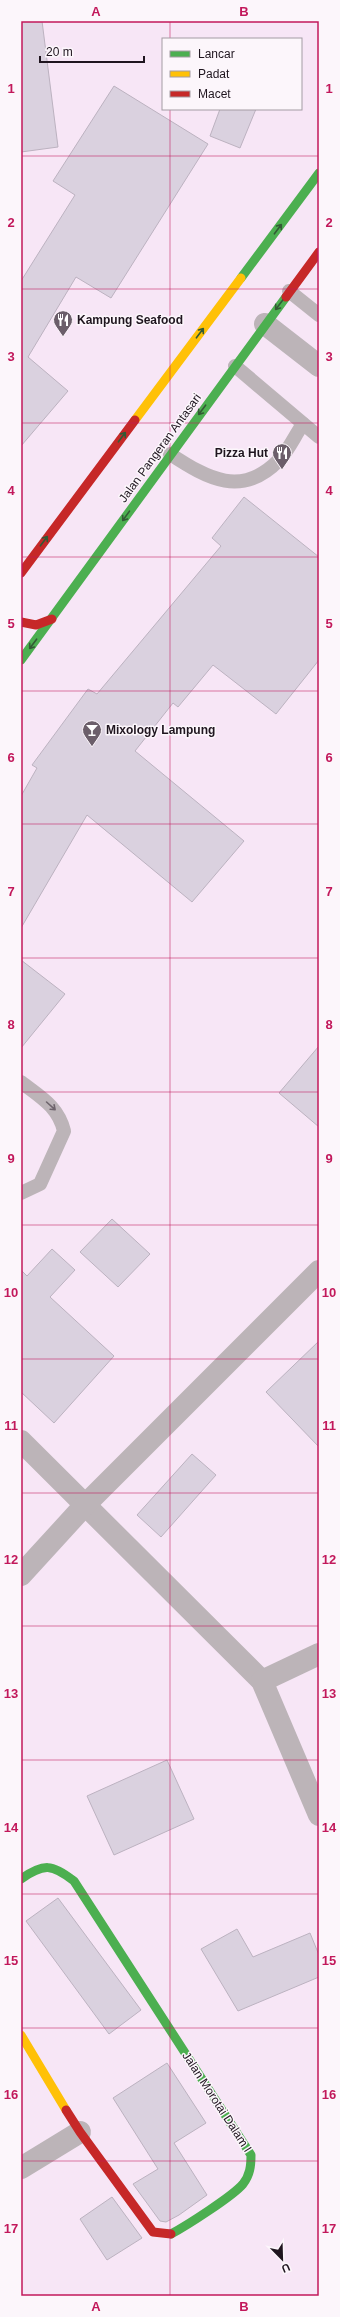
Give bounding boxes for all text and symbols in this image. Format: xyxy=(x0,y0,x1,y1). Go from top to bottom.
text: A xyxy=(91,4,101,19)
text: B xyxy=(239,4,249,19)
scale bar xyxy=(40,38,144,64)
legend xyxy=(162,38,302,110)
text: 20 m xyxy=(46,45,73,59)
text: Lancar xyxy=(198,47,235,61)
text: Padat xyxy=(198,67,230,81)
text: 1 xyxy=(7,81,15,96)
text: 1 xyxy=(325,81,333,96)
text: Macet xyxy=(198,87,231,101)
text: 2 xyxy=(7,215,15,230)
text: 2 xyxy=(325,215,333,230)
one-way arrow xyxy=(273,224,282,235)
one-way arrow xyxy=(275,300,283,311)
restaurant icon: Kampung Seafood xyxy=(52,309,74,337)
place label: Kampung Seafood xyxy=(77,313,183,327)
one-way arrow xyxy=(196,328,204,339)
text: 3 xyxy=(7,349,15,364)
text: 3 xyxy=(325,349,333,364)
street label: Jalan Pangeran Antasari xyxy=(116,391,204,505)
one-way arrow xyxy=(198,405,206,416)
one-way arrow xyxy=(118,432,126,443)
restaurant icon: Pizza Hut xyxy=(271,442,293,470)
place label: Pizza Hut xyxy=(215,446,268,460)
text: 4 xyxy=(7,483,15,498)
text: 4 xyxy=(325,483,333,498)
one-way arrow xyxy=(122,510,130,521)
one-way arrow xyxy=(40,536,49,547)
text: 5 xyxy=(7,616,15,631)
text: 5 xyxy=(325,616,333,631)
one-way arrow xyxy=(29,638,37,649)
bar icon: Mixology Lampung xyxy=(81,719,103,747)
place label: Mixology Lampung xyxy=(106,723,215,737)
text: 6 xyxy=(7,750,15,765)
text: 6 xyxy=(325,750,333,765)
text: 7 xyxy=(7,884,15,899)
text: 7 xyxy=(325,884,333,899)
text: 8 xyxy=(7,1017,15,1032)
text: 8 xyxy=(325,1017,333,1032)
one-way arrow xyxy=(46,1102,57,1111)
text: 9 xyxy=(7,1151,15,1166)
text: 9 xyxy=(325,1151,333,1166)
text: 10 xyxy=(4,1285,18,1300)
text: 10 xyxy=(322,1285,336,1300)
text: 11 xyxy=(4,1418,18,1433)
text: 11 xyxy=(322,1418,336,1433)
text: 12 xyxy=(4,1552,18,1567)
text: 12 xyxy=(322,1552,336,1567)
text: 13 xyxy=(4,1686,18,1701)
text: 13 xyxy=(322,1686,336,1701)
text: 14 xyxy=(4,1820,19,1835)
text: 14 xyxy=(322,1820,337,1835)
text: 15 xyxy=(4,1953,18,1968)
text: 15 xyxy=(322,1953,336,1968)
street label: Jalan Morotai Dalam I xyxy=(179,2049,255,2155)
text: 16 xyxy=(4,2087,18,2102)
text: 16 xyxy=(322,2087,336,2102)
text: 17 xyxy=(4,2221,18,2236)
text: 17 xyxy=(322,2221,336,2236)
north arrow xyxy=(262,2239,302,2279)
text: U xyxy=(280,2261,292,2275)
text: A xyxy=(91,2299,101,2314)
text: B xyxy=(239,2299,249,2314)

